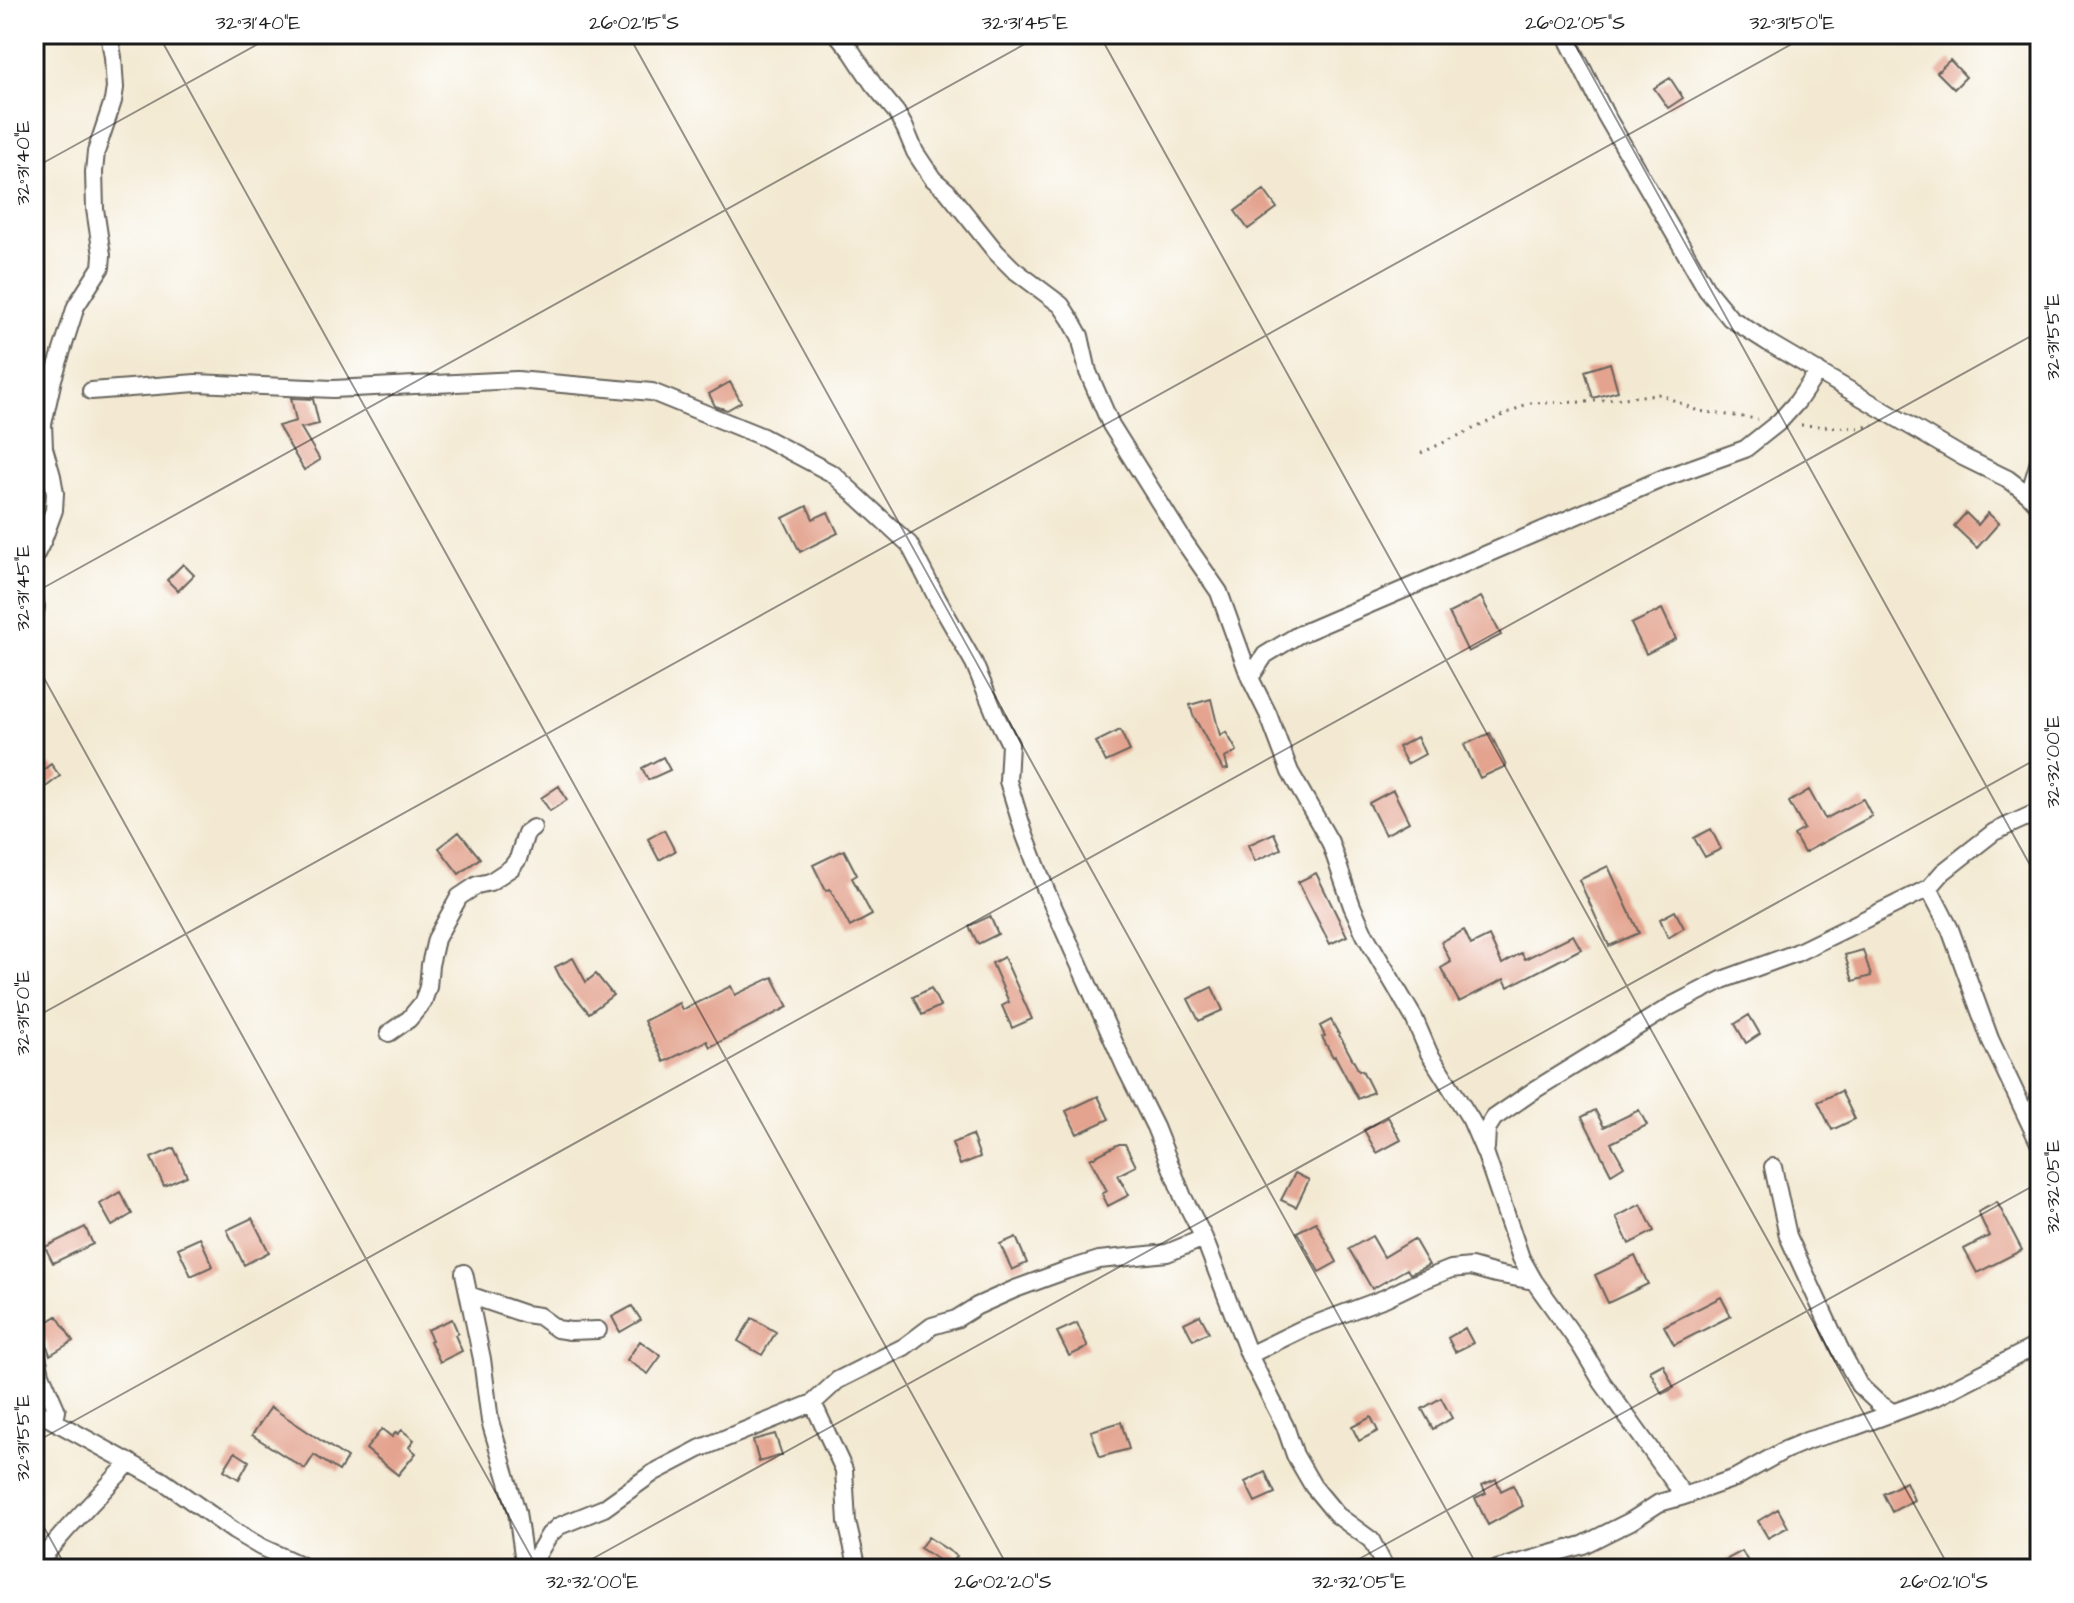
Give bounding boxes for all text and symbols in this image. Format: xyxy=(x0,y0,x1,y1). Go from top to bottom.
text: 32°31'40"E xyxy=(216,9,301,37)
text: 26°02'15"S xyxy=(589,9,679,37)
text: 32°31'45"E xyxy=(982,9,1068,37)
text: 26°02'05"S xyxy=(1525,9,1625,37)
text: 32°31'50"E xyxy=(1749,9,1835,37)
text: 32°31'40"E xyxy=(9,120,37,205)
text: 32°31'55"E xyxy=(2039,293,2067,380)
text: 32°31'45"E xyxy=(9,545,37,631)
text: 32°32'00"E xyxy=(2039,716,2067,808)
text: 32°31'50"E xyxy=(9,970,37,1056)
text: 32°32'05"E xyxy=(2039,1140,2067,1234)
text: 32°31'55"E xyxy=(9,1394,37,1481)
text: 32°32'00"E xyxy=(546,1568,638,1596)
text: 26°02'20"S xyxy=(954,1568,1052,1596)
text: 32°32'05"E xyxy=(1312,1568,1406,1596)
text: 26°02'10"S xyxy=(1900,1568,1988,1596)

